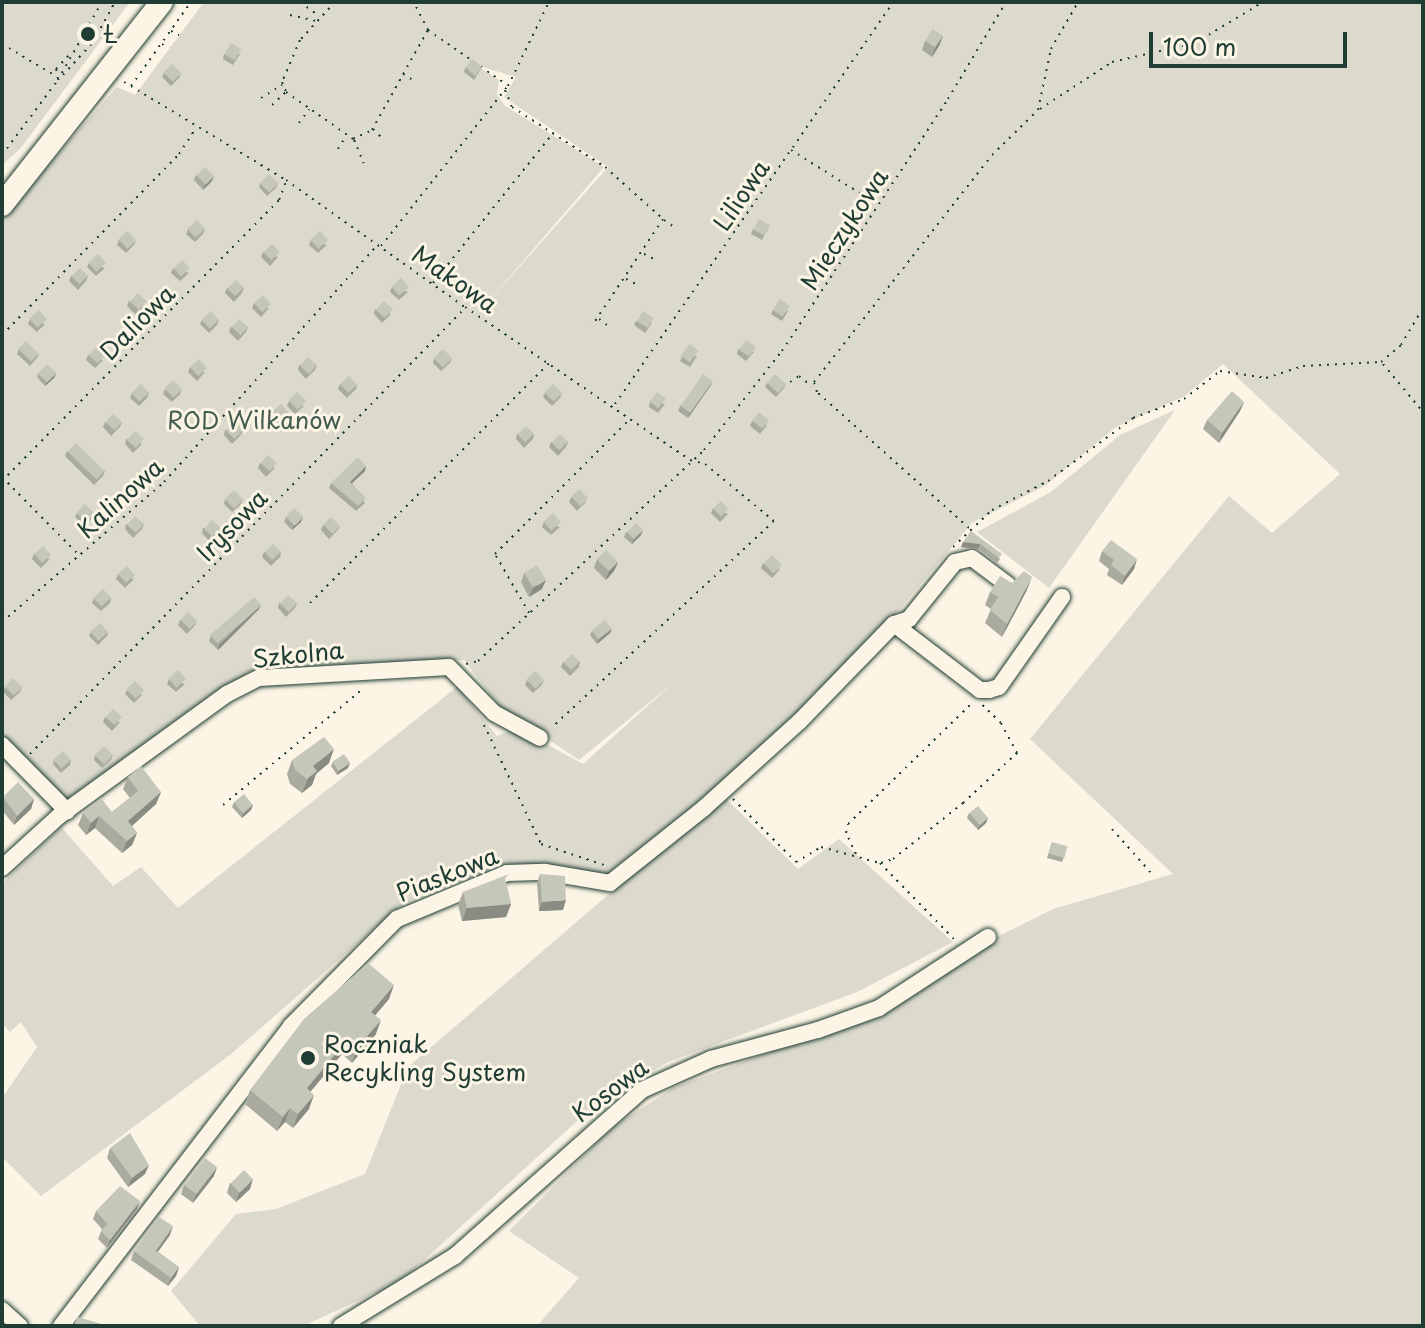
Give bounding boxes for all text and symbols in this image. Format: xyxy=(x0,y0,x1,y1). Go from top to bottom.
scale bar xyxy=(1153,16,1351,66)
place label: Ł xyxy=(104,20,118,48)
marker: Ł xyxy=(79,25,97,43)
text: 100 m xyxy=(1163,28,1236,64)
street label: Liliowa xyxy=(707,154,775,236)
street label: Mieczykowa xyxy=(794,163,894,295)
street label: Makowa xyxy=(407,239,503,319)
street label: Daliowa xyxy=(94,279,180,365)
park label: ROD Wilkanów xyxy=(165,406,343,434)
street label: Kalinowa xyxy=(71,452,169,544)
street label: Irysowa xyxy=(191,483,273,567)
street label: Szkolna xyxy=(251,635,345,673)
street label: Piaskowa xyxy=(392,840,502,908)
place label: Roczniak Recykling System xyxy=(324,1030,526,1086)
marker: Roczniak Recykling System xyxy=(299,1049,317,1067)
street label: Kosowa xyxy=(566,1052,654,1128)

